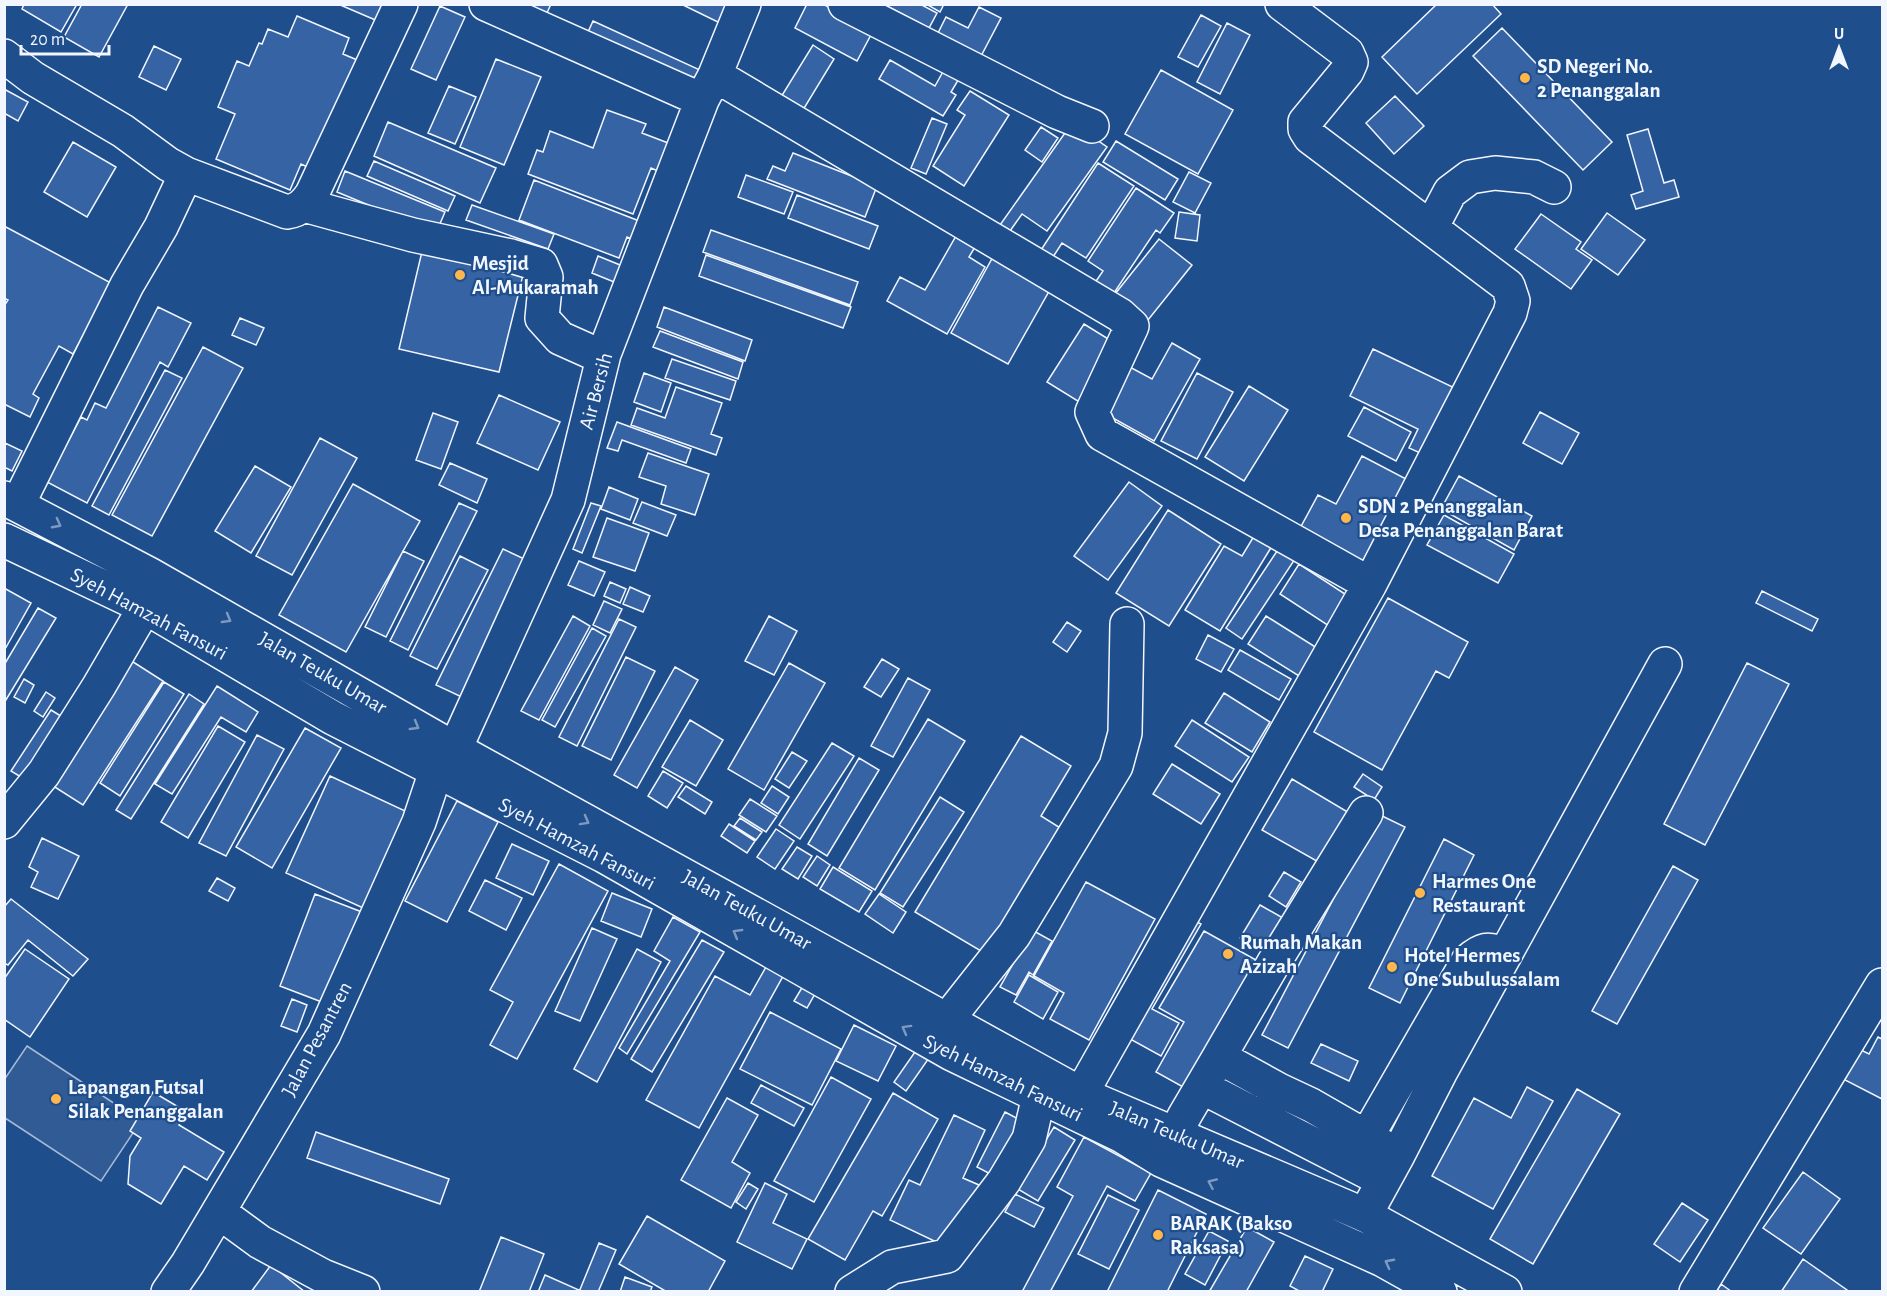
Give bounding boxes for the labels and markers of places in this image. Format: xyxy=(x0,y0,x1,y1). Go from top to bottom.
place label: SD Negeri No. 2 Penanggalan xyxy=(1537,56,1661,101)
marker: SD Negeri No. 2 Penanggalan xyxy=(1518,71,1532,85)
place label: Mesjid Al-Mukaramah xyxy=(472,253,599,298)
marker: Mesjid Al-Mukaramah xyxy=(453,268,467,282)
place label: SDN 2 Penanggalan Desa Penanggalan Barat xyxy=(1358,496,1563,541)
marker: SDN 2 Penanggalan Desa Penanggalan Barat xyxy=(1339,511,1353,525)
place label: Harmes One Restaurant xyxy=(1432,871,1536,916)
marker: Harmes One Restaurant xyxy=(1413,886,1427,900)
place label: Rumah Makan Azizah xyxy=(1240,932,1362,977)
place label: Hotel Hermes One Subulussalam xyxy=(1404,945,1560,990)
marker: Rumah Makan Azizah xyxy=(1221,947,1235,961)
marker: Hotel Hermes One Subulussalam xyxy=(1385,960,1399,974)
place label: Lapangan Futsal Silak Penanggalan xyxy=(68,1077,224,1122)
marker: Lapangan Futsal Silak Penanggalan xyxy=(49,1092,63,1106)
place label: BARAK (Bakso Raksasa) xyxy=(1170,1213,1292,1258)
marker: BARAK (Bakso Raksasa) xyxy=(1151,1228,1165,1242)

